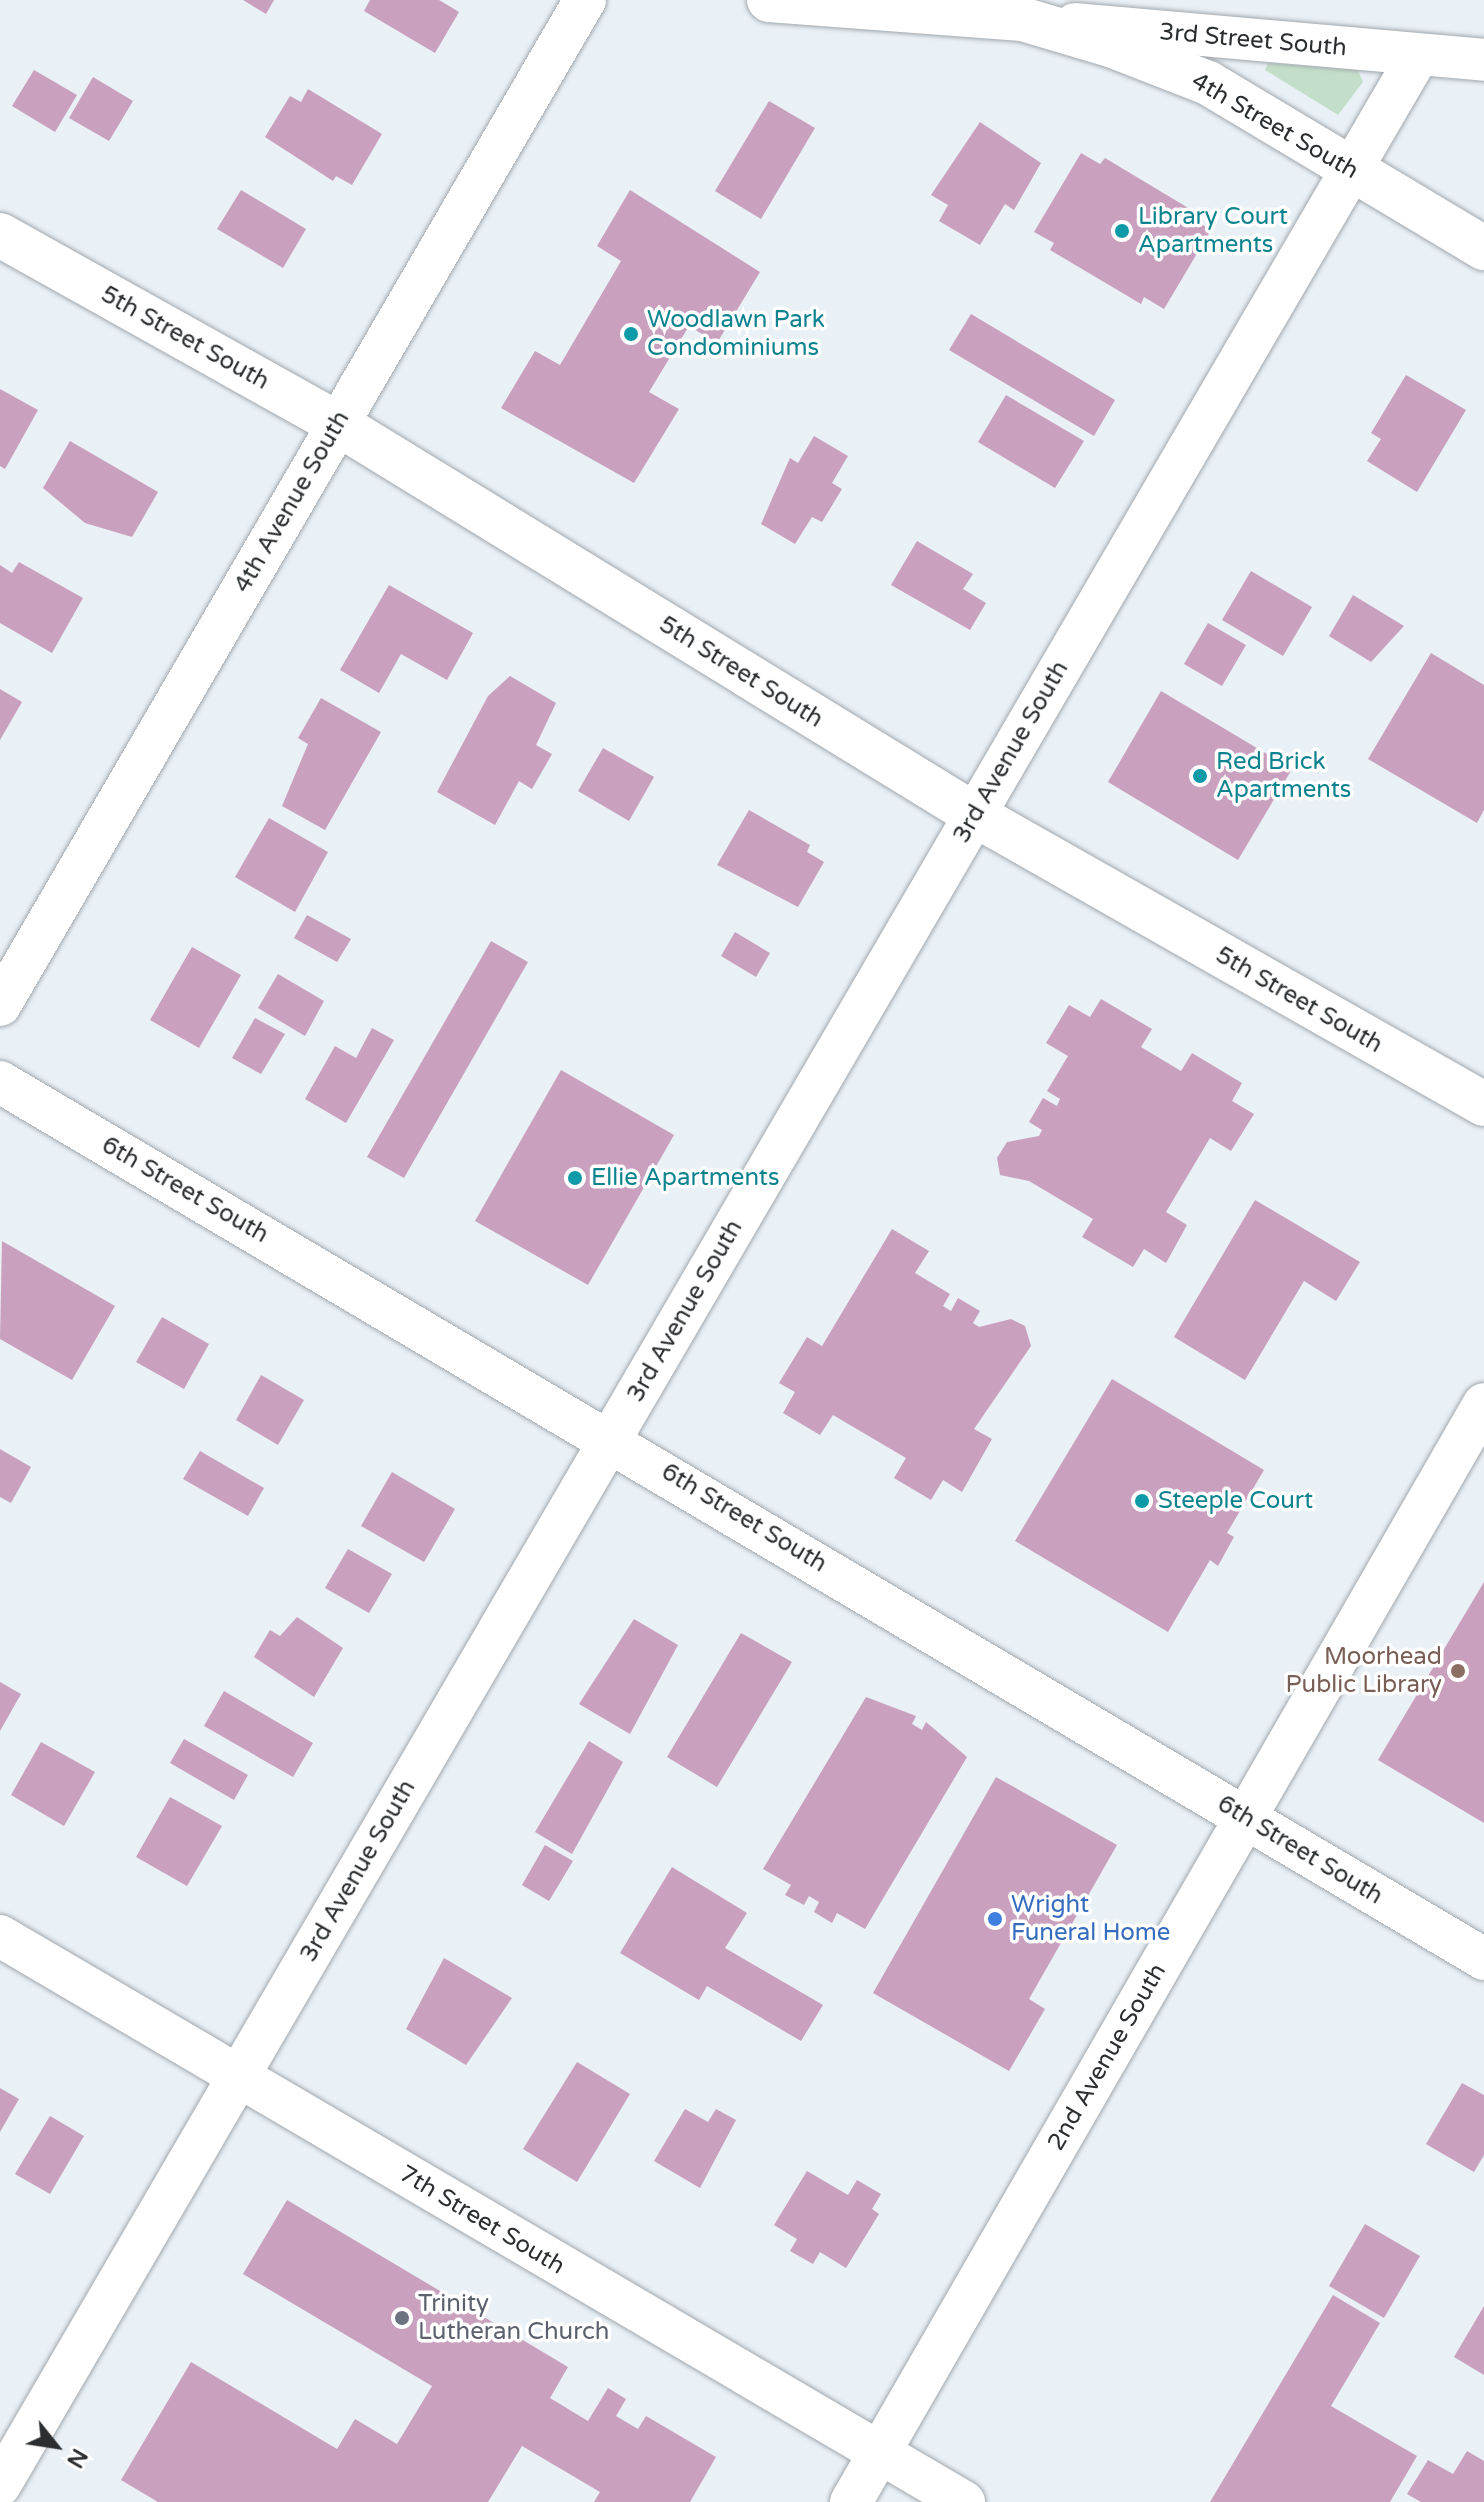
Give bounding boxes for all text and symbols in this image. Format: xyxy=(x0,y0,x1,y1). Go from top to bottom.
street label: 3rd Street South xyxy=(1158,17,1348,63)
street label: 4th Street South xyxy=(1187,67,1363,185)
place label: Library Court Apartments xyxy=(1138,203,1288,259)
marker: Library Court Apartments xyxy=(1113,222,1131,240)
street label: 5th Street South xyxy=(96,280,274,396)
place label: Woodlawn Park Condominiums xyxy=(647,306,825,362)
marker: Woodlawn Park Condominiums xyxy=(622,325,640,343)
street label: 4th Avenue South xyxy=(228,406,356,598)
street label: 5th Street South xyxy=(654,610,828,734)
street label: 3rd Avenue South xyxy=(947,656,1075,848)
place label: Red Brick Apartments xyxy=(1216,748,1351,804)
marker: Red Brick Apartments xyxy=(1191,767,1209,785)
street label: 5th Street South xyxy=(1211,941,1387,1059)
street label: 6th Street South xyxy=(97,1131,273,1249)
place label: Ellie Apartments xyxy=(591,1164,779,1192)
marker: Ellie Apartments xyxy=(566,1169,584,1187)
street label: 3rd Avenue South xyxy=(621,1215,749,1407)
street label: 6th Street South xyxy=(656,1457,832,1579)
place label: Steeple Court xyxy=(1158,1487,1313,1515)
marker: Steeple Court xyxy=(1133,1492,1151,1510)
place label: Moorhead Public Library xyxy=(1286,1643,1442,1699)
marker: Moorhead Public Library xyxy=(1449,1662,1467,1680)
street label: 3rd Avenue South xyxy=(294,1775,422,1967)
street label: 6th Street South xyxy=(1212,1789,1388,1911)
place label: Wright Funeral Home xyxy=(1011,1891,1170,1947)
marker: Wright Funeral Home xyxy=(986,1910,1004,1928)
street label: 2nd Avenue South xyxy=(1042,1958,1172,2156)
street label: 7th Street South xyxy=(394,2159,570,2281)
place label: Trinity Lutheran Church xyxy=(418,2290,609,2346)
marker: Trinity Lutheran Church xyxy=(393,2309,411,2327)
north arrow xyxy=(16,2406,96,2486)
text: N xyxy=(61,2444,92,2472)

